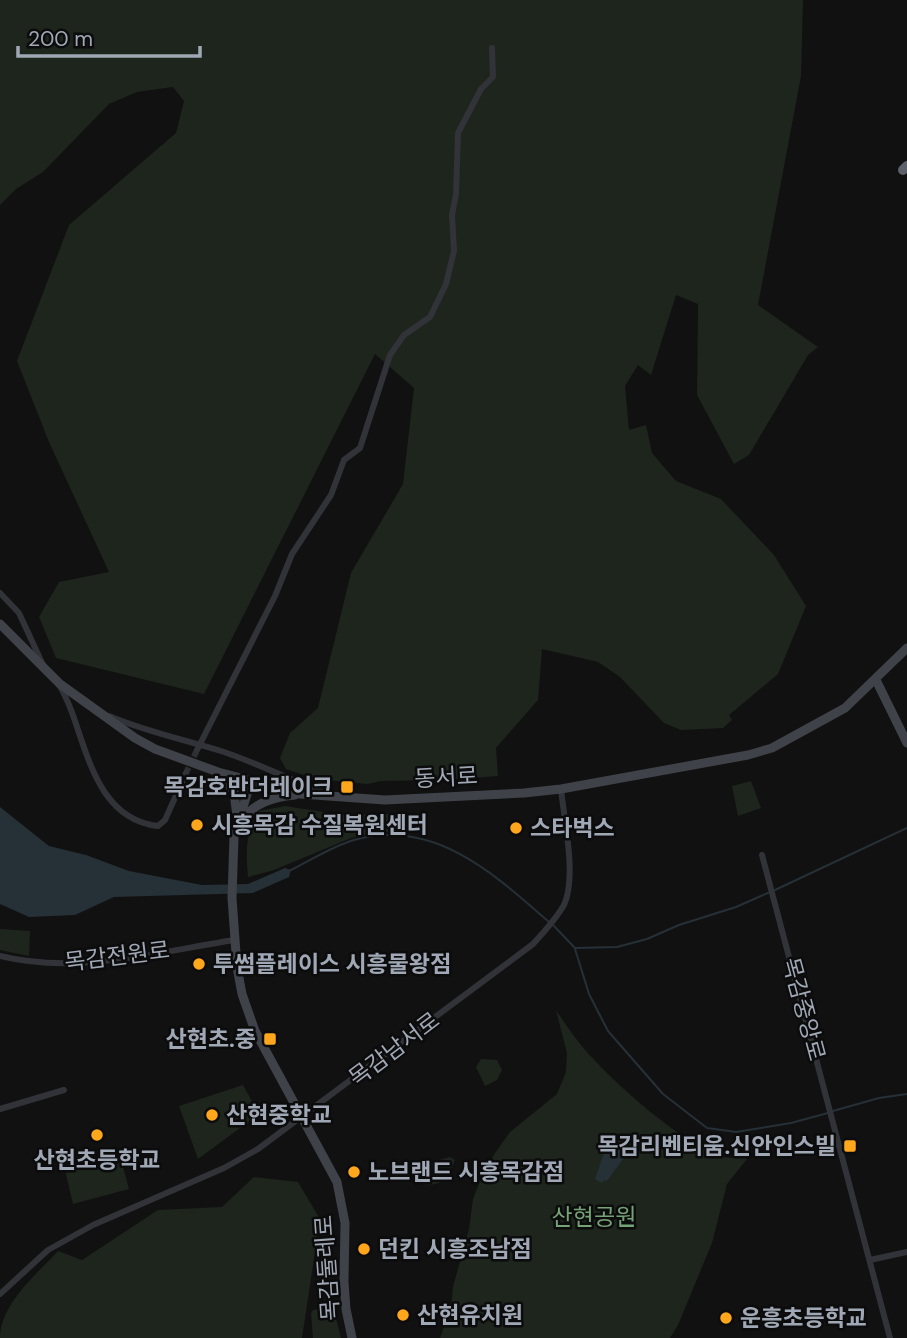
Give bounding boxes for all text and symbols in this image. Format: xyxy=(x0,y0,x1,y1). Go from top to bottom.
scale bar xyxy=(18,14,200,58)
text: 200 m xyxy=(28,25,93,53)
street label: 동서로 xyxy=(414,760,478,794)
place label: 목감호반더레이크 xyxy=(164,772,333,802)
marker: 목감호반더레이크 xyxy=(339,779,355,795)
place label: 시흥목감 수질복원센터 xyxy=(211,810,428,840)
place label: 스타벅스 xyxy=(530,813,615,843)
marker: 시흥목감 수질복원센터 xyxy=(189,817,205,833)
marker: 스타벅스 xyxy=(508,820,524,836)
street label: 목감전원로 xyxy=(63,935,171,977)
place label: 투썸플레이스 시흥물왕점 xyxy=(213,949,451,979)
street label: 목감중앙로 xyxy=(776,954,832,1064)
marker: 투썸플레이스 시흥물왕점 xyxy=(191,956,207,972)
street label: 목감남서로 xyxy=(343,1005,445,1093)
place label: 산현초.중 xyxy=(166,1024,256,1054)
marker: 산현초.중 xyxy=(262,1031,278,1047)
place label: 산현중학교 xyxy=(226,1100,332,1130)
marker: 산현중학교 xyxy=(204,1107,220,1123)
marker: 산현초등학교 xyxy=(89,1127,105,1143)
place label: 목감리벤티움.신안인스빌 xyxy=(597,1131,836,1161)
marker: 목감리벤티움.신안인스빌 xyxy=(842,1138,858,1154)
place label: 산현초등학교 xyxy=(34,1145,160,1175)
place label: 노브랜드 시흥목감점 xyxy=(368,1157,564,1187)
marker: 노브랜드 시흥목감점 xyxy=(346,1164,362,1180)
park label: 산현공원 xyxy=(552,1202,636,1232)
street label: 목감둘레로 xyxy=(308,1214,346,1322)
place label: 던킨 시흥조남점 xyxy=(378,1234,532,1264)
marker: 던킨 시흥조남점 xyxy=(356,1241,372,1257)
place label: 산현유치원 xyxy=(417,1300,523,1330)
place label: 운흥초등학교 xyxy=(740,1303,867,1333)
marker: 산현유치원 xyxy=(395,1307,411,1323)
marker: 운흥초등학교 xyxy=(718,1310,734,1326)

